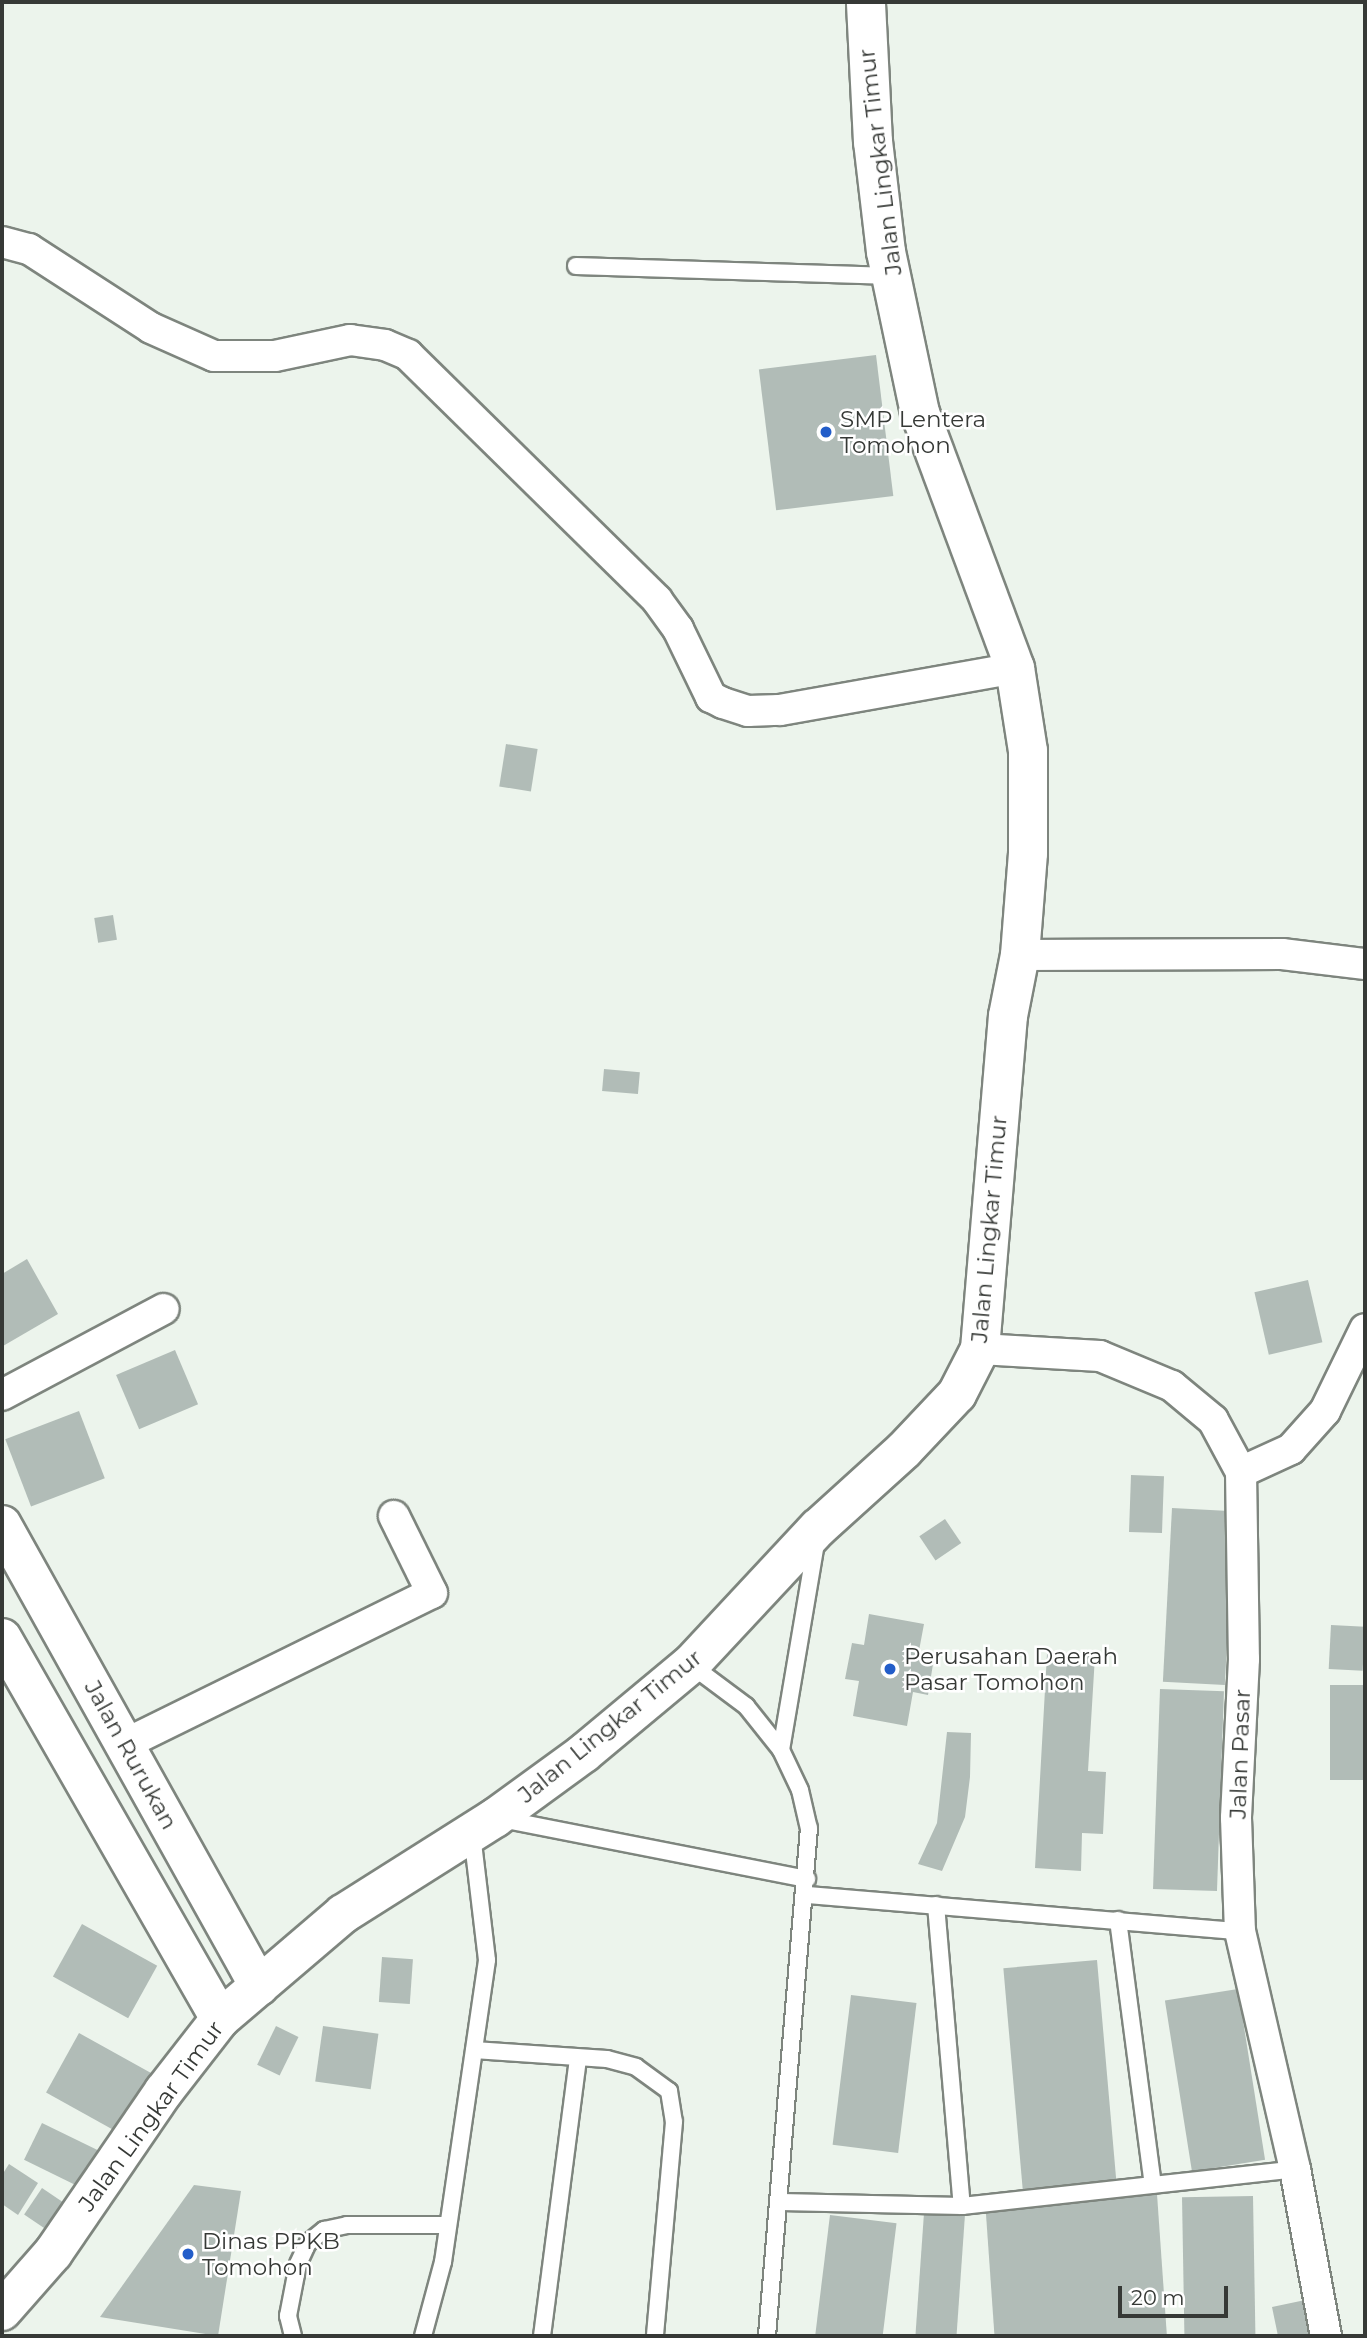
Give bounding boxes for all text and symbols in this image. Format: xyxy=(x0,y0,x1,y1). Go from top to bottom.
street label: Jalan Lingkar Timur xyxy=(852,47,908,277)
place label: SMP Lentera Tomohon xyxy=(840,405,986,459)
marker: SMP Lentera Tomohon xyxy=(818,424,834,440)
street label: Jalan Lingkar Timur xyxy=(965,1114,1013,1344)
place label: Perusahan Daerah Pasar Tomohon xyxy=(904,1642,1118,1696)
street label: Jalan Lingkar Timur xyxy=(513,1643,707,1809)
marker: Perusahan Daerah Pasar Tomohon xyxy=(882,1661,898,1677)
street label: Jalan Rurukan xyxy=(79,1676,183,1834)
street label: Jalan Pasar xyxy=(1224,1688,1256,1820)
street label: Jalan Lingkar Timur xyxy=(73,2016,229,2216)
place label: Dinas PPKB Tomohon xyxy=(202,2227,340,2281)
marker: Dinas PPKB Tomohon xyxy=(180,2246,196,2262)
scale bar xyxy=(1122,2272,1232,2316)
text: 20 m xyxy=(1131,2285,1185,2310)

